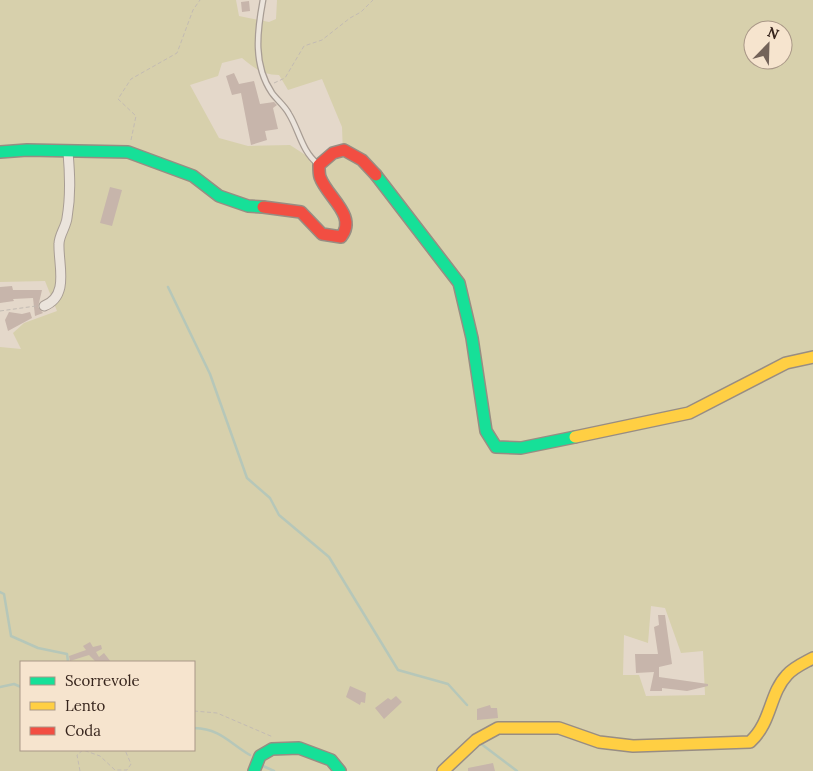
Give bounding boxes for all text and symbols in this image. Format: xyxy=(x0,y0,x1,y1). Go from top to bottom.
north arrow xyxy=(743,20,793,70)
text: N xyxy=(765,23,782,44)
legend xyxy=(20,661,195,751)
text: Scorrevole xyxy=(65,671,140,690)
text: Lento xyxy=(65,696,106,715)
text: Coda xyxy=(65,721,101,740)

